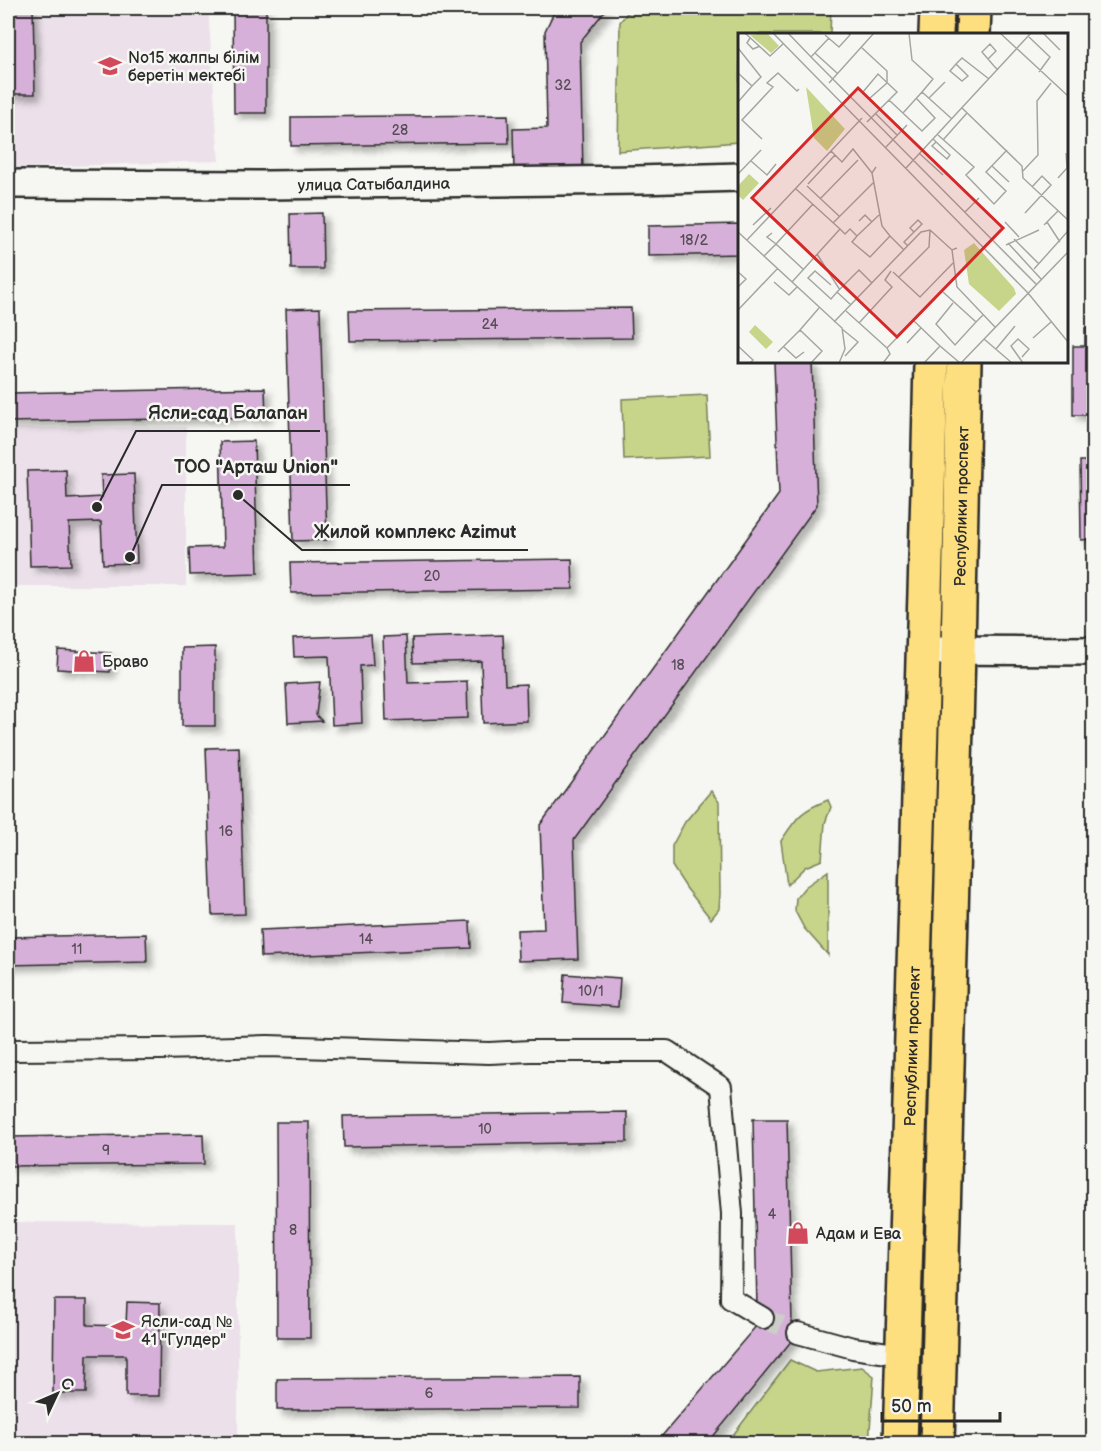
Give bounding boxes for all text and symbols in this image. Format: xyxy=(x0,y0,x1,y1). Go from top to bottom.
inset map xyxy=(738,33,1068,363)
place label: No15 жалпы білім беретін мектебі xyxy=(128,49,260,86)
school or university icon: No15 жалпы білім беретін мектебі xyxy=(97,53,123,79)
house number: 32 xyxy=(555,77,572,94)
house number: 28 xyxy=(392,122,408,139)
street label: улица Сатыбалдина xyxy=(298,175,451,196)
house number: 18/2 xyxy=(680,232,709,249)
house number: 24 xyxy=(482,316,499,333)
callout: Ясли-сад Балапан xyxy=(136,395,320,431)
text: Ясли-сад Балапан xyxy=(148,403,308,424)
street label: Республики проспект xyxy=(951,425,974,587)
callout: ТОО "Арташ Union" xyxy=(162,449,350,485)
text: ТОО "Арташ Union" xyxy=(174,457,338,478)
callout: Жилой комплекс Azimut xyxy=(302,514,528,550)
text: Жилой комплекс Azimut xyxy=(314,522,516,543)
house number: 20 xyxy=(424,568,440,585)
shop icon: Браво xyxy=(71,648,97,674)
place label: Браво xyxy=(102,653,148,672)
house number: 18 xyxy=(671,657,685,674)
house number: 16 xyxy=(219,823,233,840)
house number: 14 xyxy=(359,931,373,948)
house number: 11 xyxy=(72,941,82,958)
street label: Республики проспект xyxy=(901,965,925,1127)
house number: 10/1 xyxy=(578,983,604,1000)
house number: 10 xyxy=(478,1121,492,1138)
house number: 9 xyxy=(102,1142,110,1159)
house number: 4 xyxy=(768,1206,777,1223)
shop icon: Адам и Ева xyxy=(785,1220,811,1246)
house number: 8 xyxy=(289,1222,297,1239)
place label: Адам и Ева xyxy=(815,1225,902,1244)
place label: Ясли-сад № 41 "Гулдер" xyxy=(141,1313,232,1350)
school or university icon: Ясли-сад № 41 "Гулдер" xyxy=(110,1317,136,1343)
north arrow xyxy=(27,1364,87,1424)
text: С xyxy=(56,1374,77,1395)
house number: 6 xyxy=(425,1385,434,1402)
scale bar xyxy=(882,1385,1000,1423)
text: 50 m xyxy=(891,1396,932,1417)

